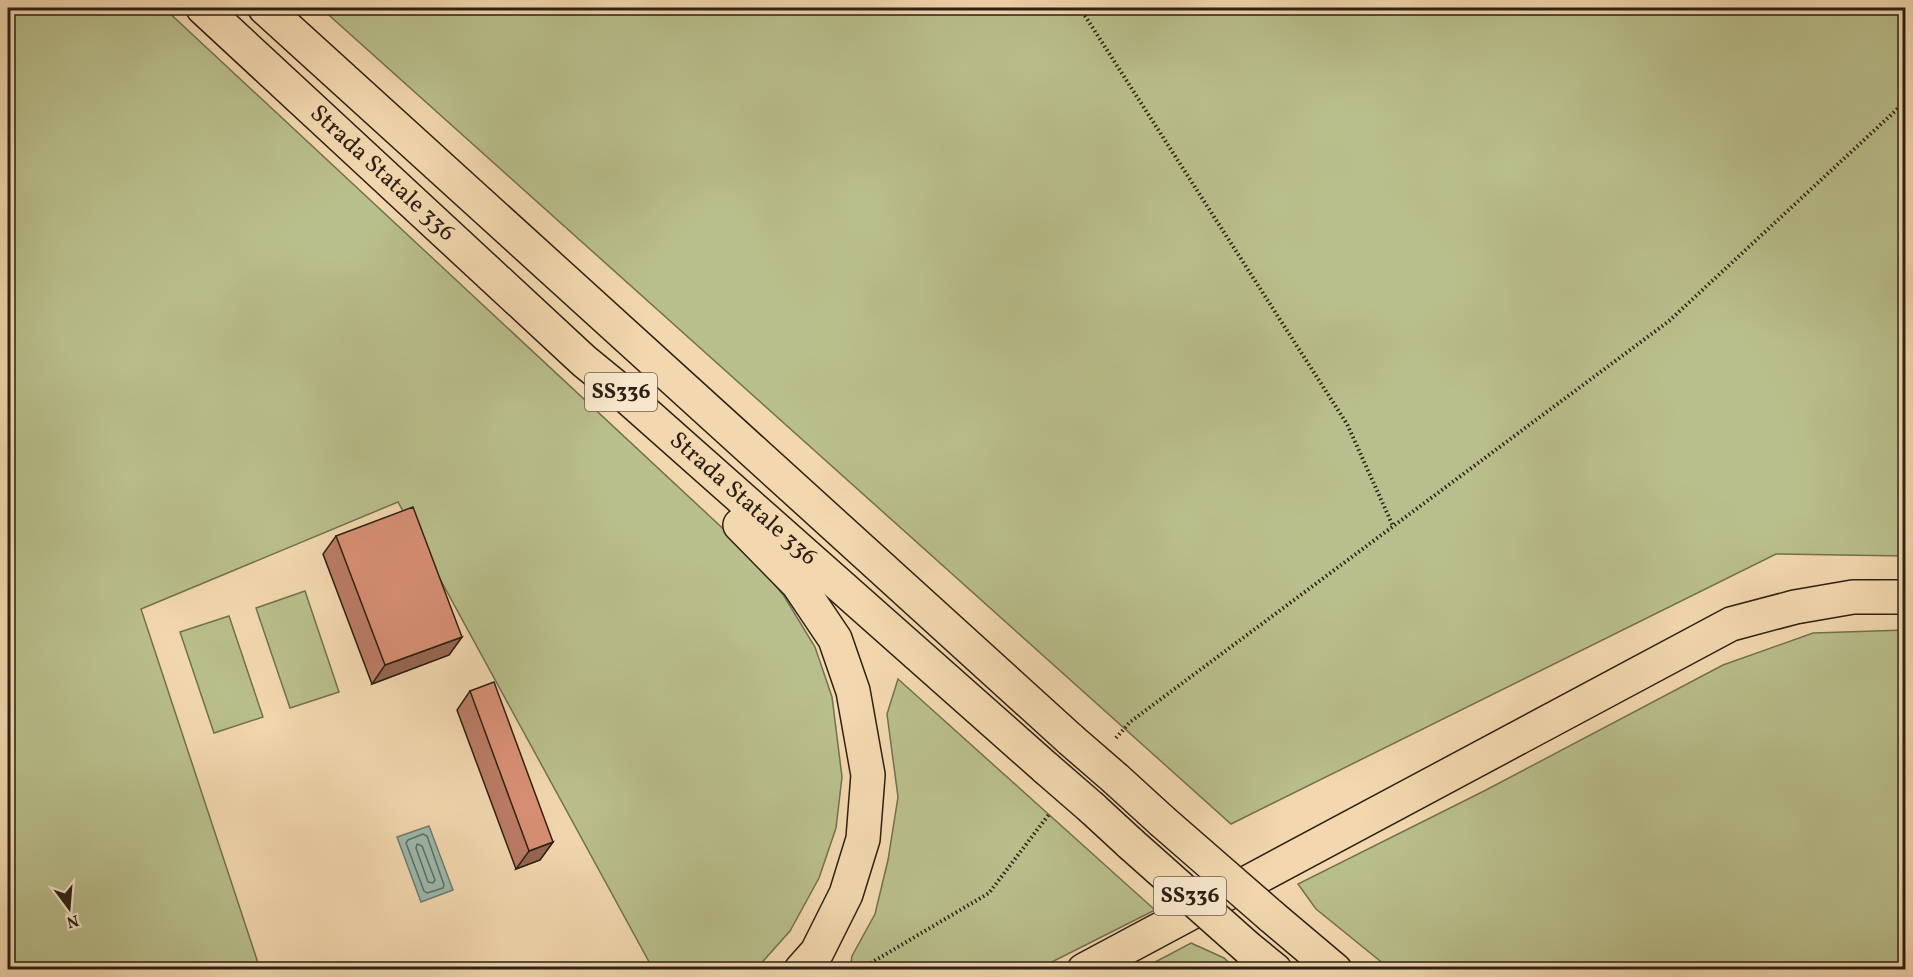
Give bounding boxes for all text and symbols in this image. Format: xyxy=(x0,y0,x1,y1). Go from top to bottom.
street label: Strada Statale 336 xyxy=(302,98,462,250)
road number: SS336 xyxy=(585,373,657,411)
street label: Strada Statale 336 xyxy=(661,424,824,574)
road number: SS336 xyxy=(1154,877,1226,915)
north arrow xyxy=(39,878,99,938)
text: N xyxy=(64,908,81,933)

